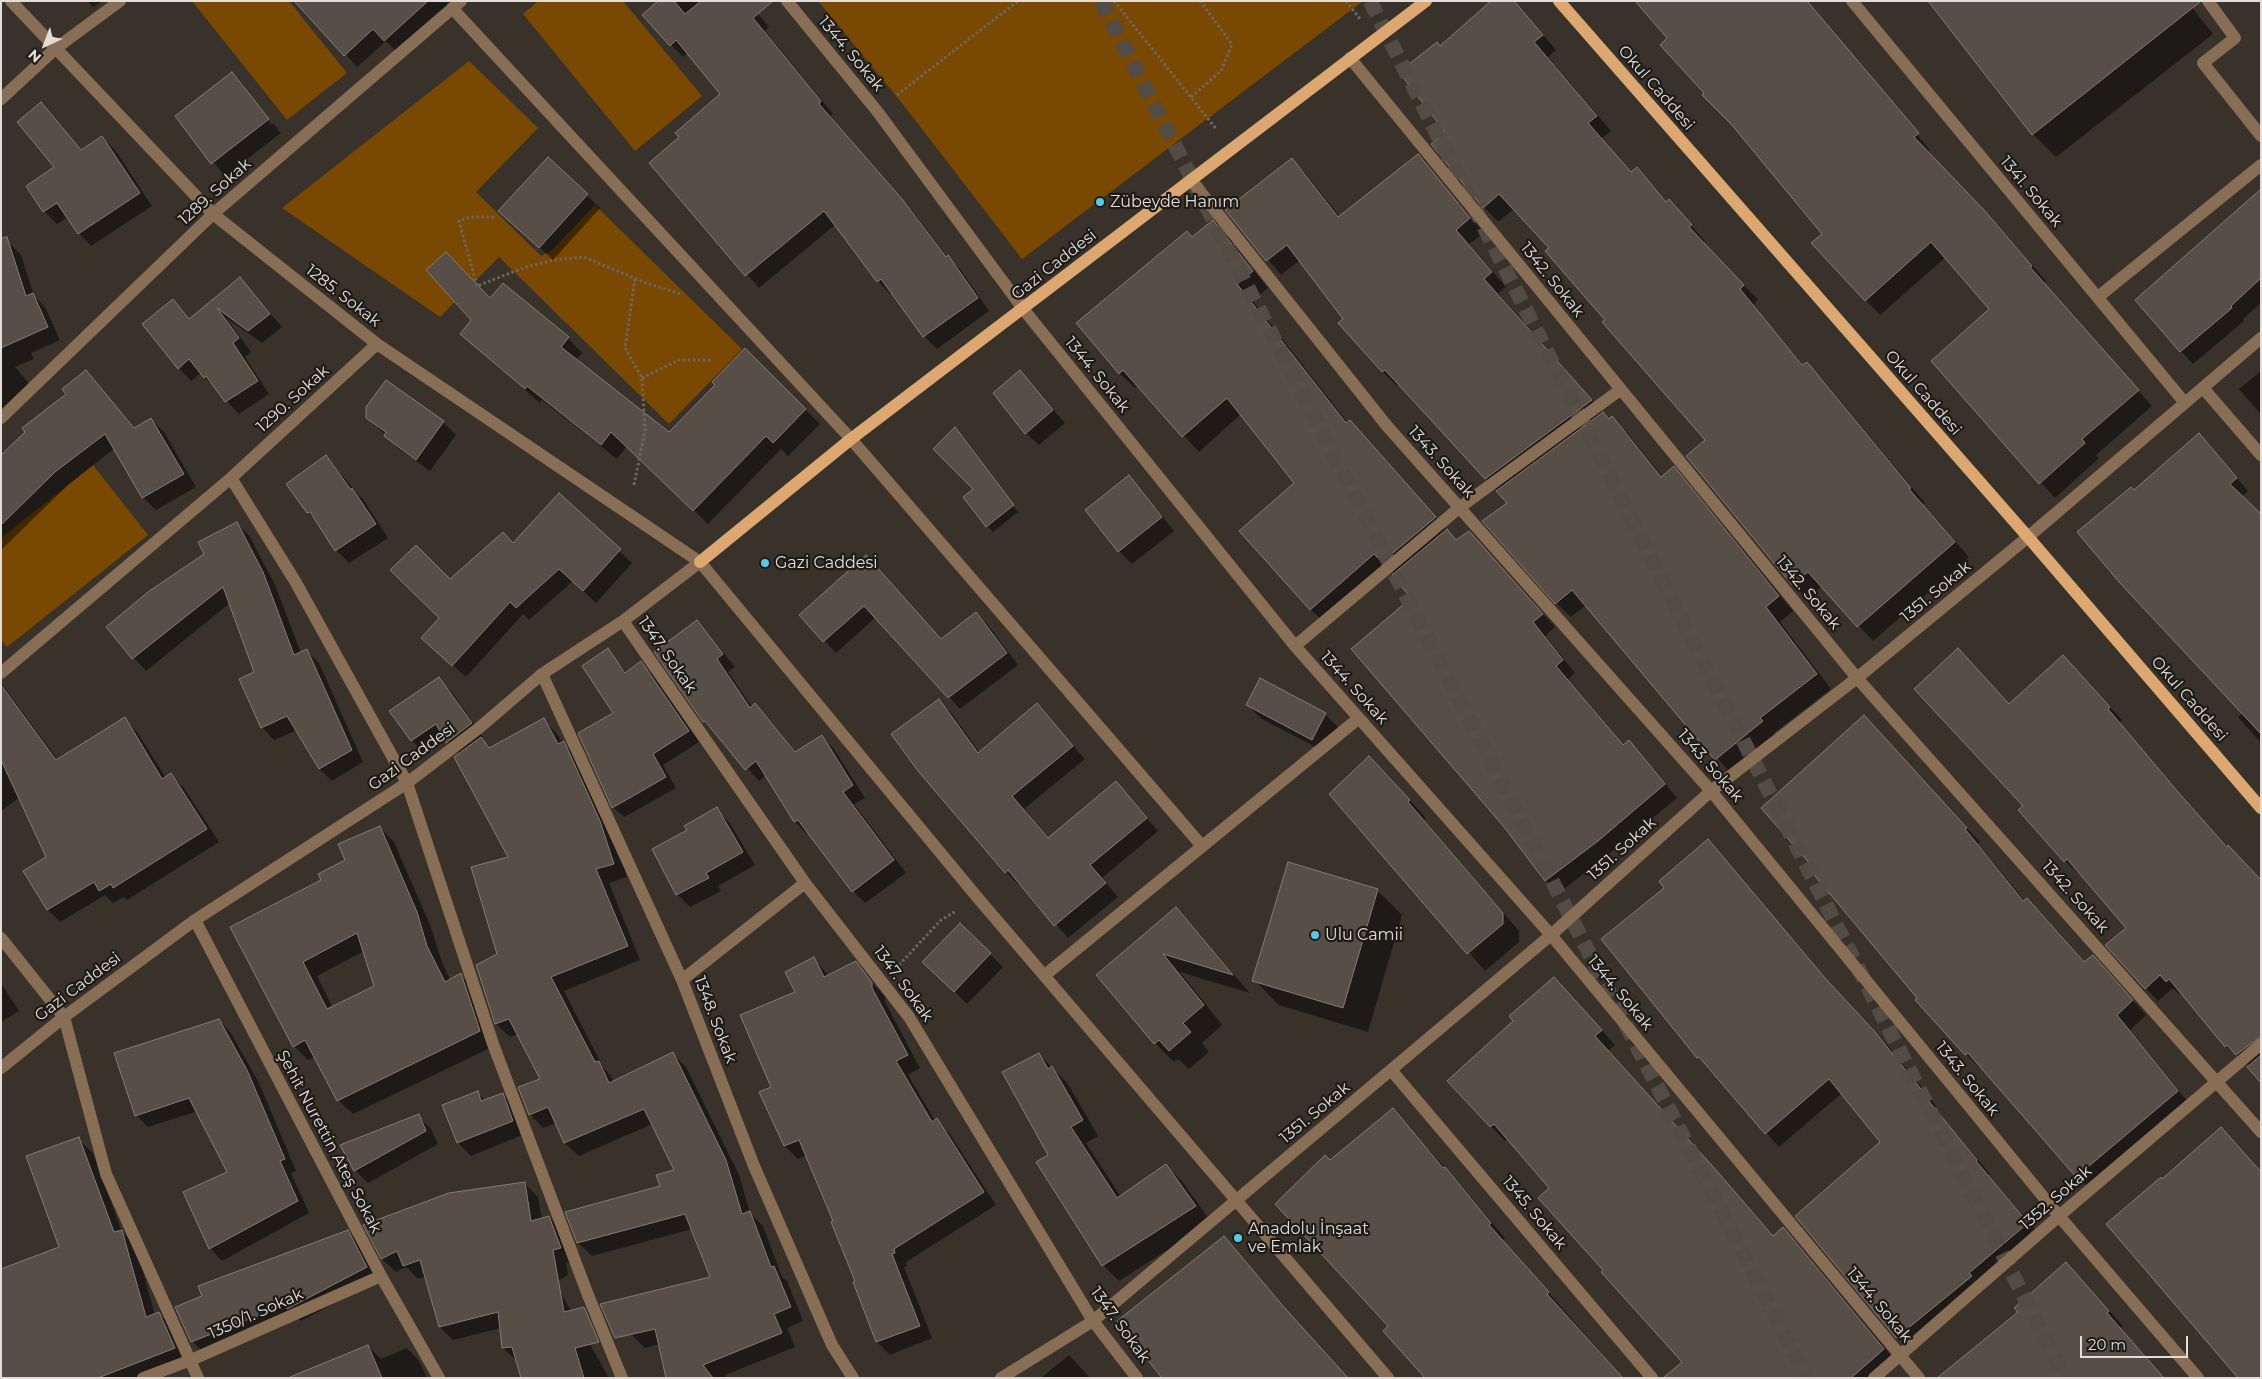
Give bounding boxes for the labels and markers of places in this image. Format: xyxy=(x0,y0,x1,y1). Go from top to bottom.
place label: Zübeyde Hanım xyxy=(1110,192,1239,212)
marker: Zübeyde Hanım xyxy=(1094,196,1106,208)
place label: Gazi Caddesi xyxy=(775,553,878,573)
marker: Gazi Caddesi xyxy=(759,557,771,569)
place label: Ulu Camii xyxy=(1325,925,1403,945)
marker: Ulu Camii xyxy=(1309,929,1321,941)
place label: Anadolu İnşaat ve Emlak xyxy=(1248,1219,1369,1257)
marker: Anadolu İnşaat ve Emlak xyxy=(1232,1232,1244,1244)

